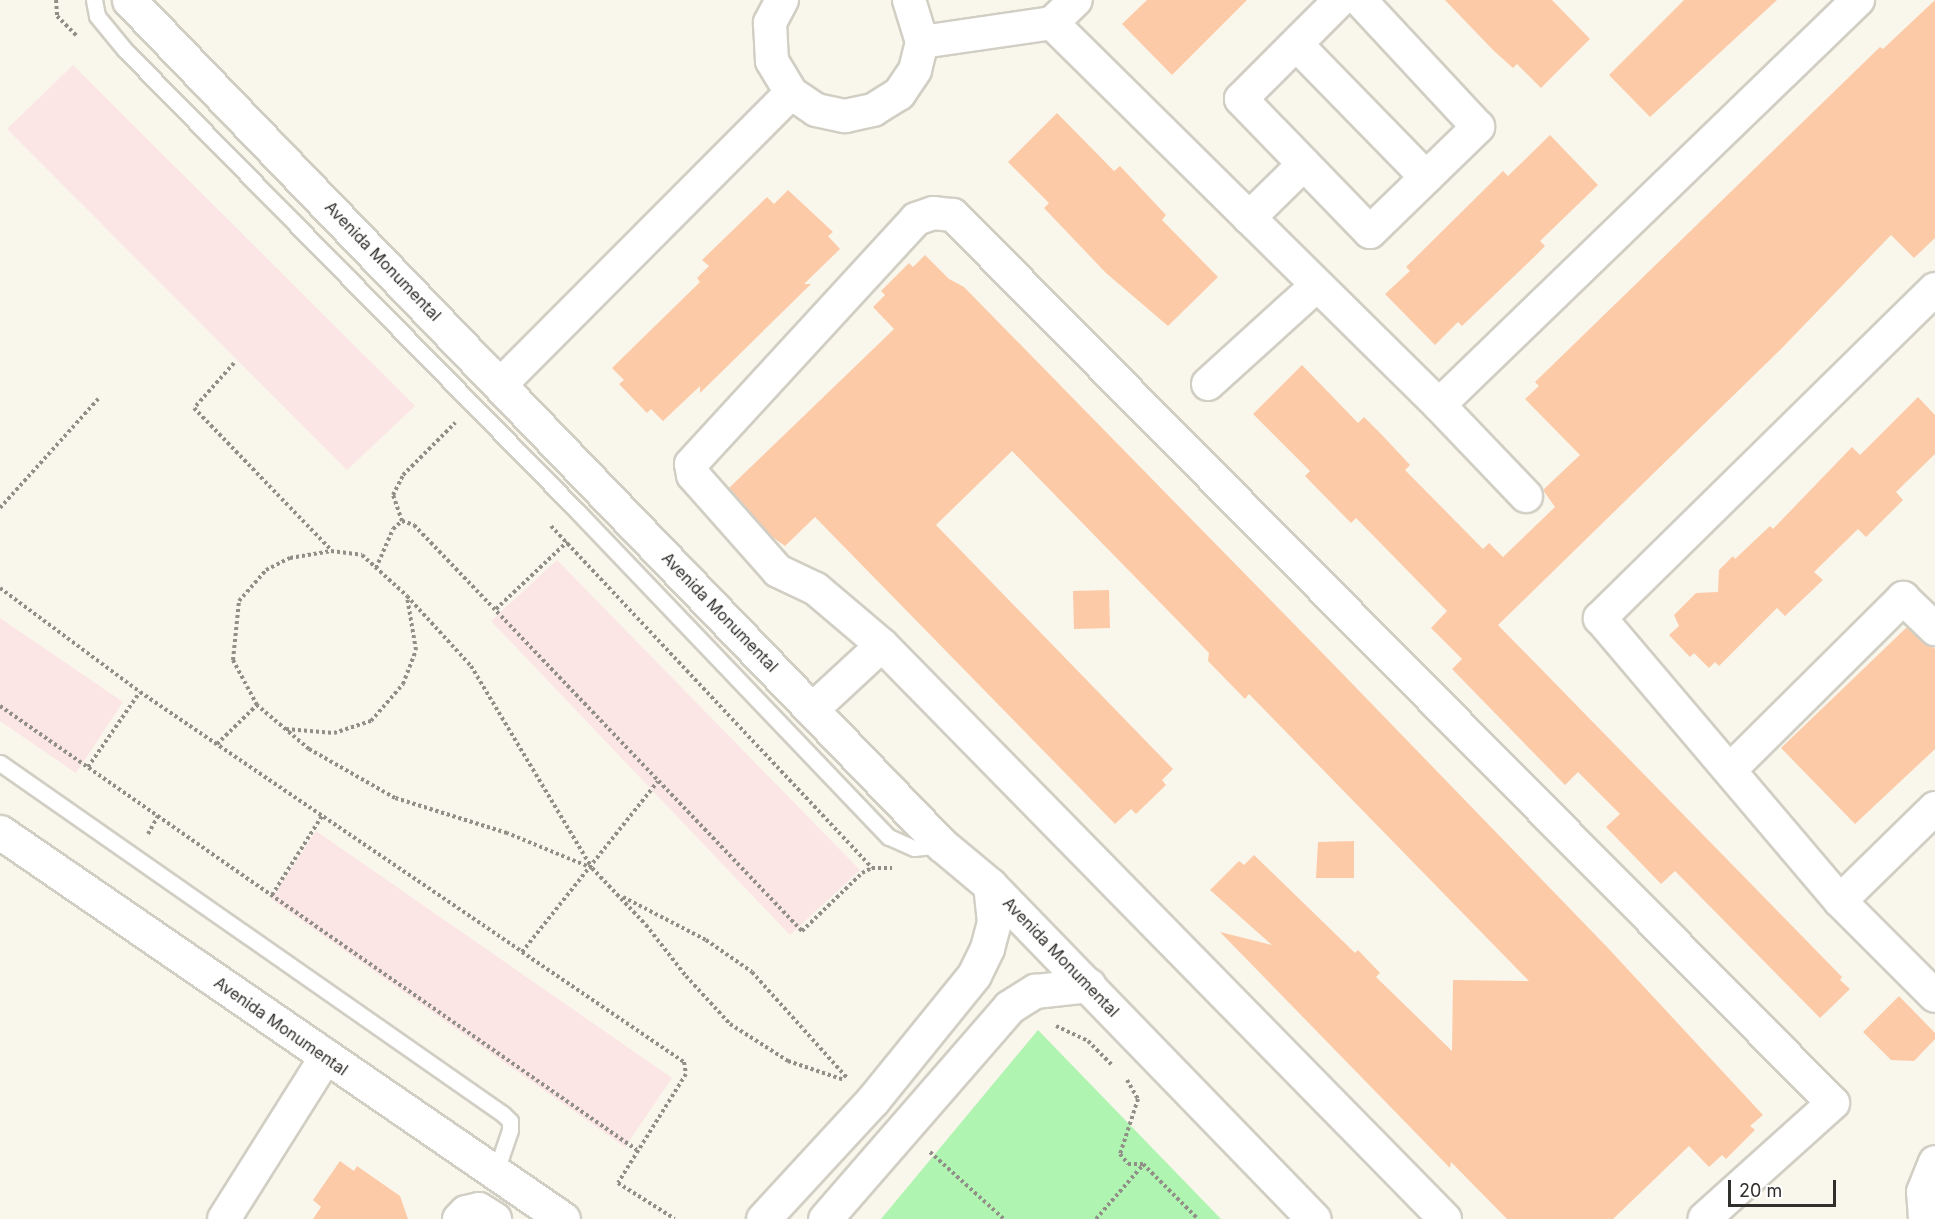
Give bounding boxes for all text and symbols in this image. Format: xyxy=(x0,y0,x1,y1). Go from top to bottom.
street label: Avenida Monumental xyxy=(321,197,445,325)
street label: Avenida Monumental xyxy=(658,548,782,676)
street label: Avenida Monumental xyxy=(999,893,1123,1021)
street label: Avenida Monumental xyxy=(211,973,351,1079)
scale bar xyxy=(1731,1168,1839,1206)
text: 20 m xyxy=(1739,1180,1782,1201)

